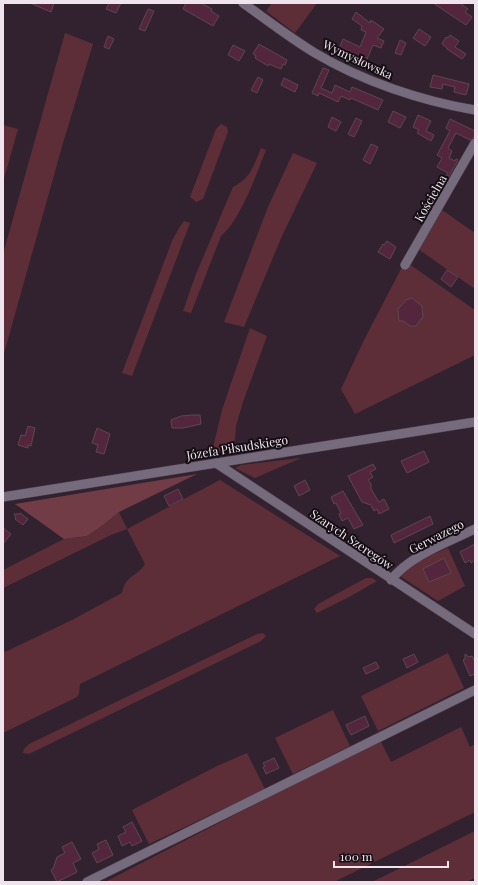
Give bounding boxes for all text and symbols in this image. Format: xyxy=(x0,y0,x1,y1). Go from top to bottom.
street label: Wymysłowska xyxy=(320,35,396,82)
street label: Kościelna xyxy=(410,172,450,224)
street label: Józefa Piłsudskiego xyxy=(184,431,289,463)
street label: Szarych Szeregów xyxy=(307,505,397,573)
street label: Gerwazego xyxy=(406,515,467,557)
scale bar xyxy=(334,843,448,869)
text: 100 m xyxy=(340,848,373,864)

